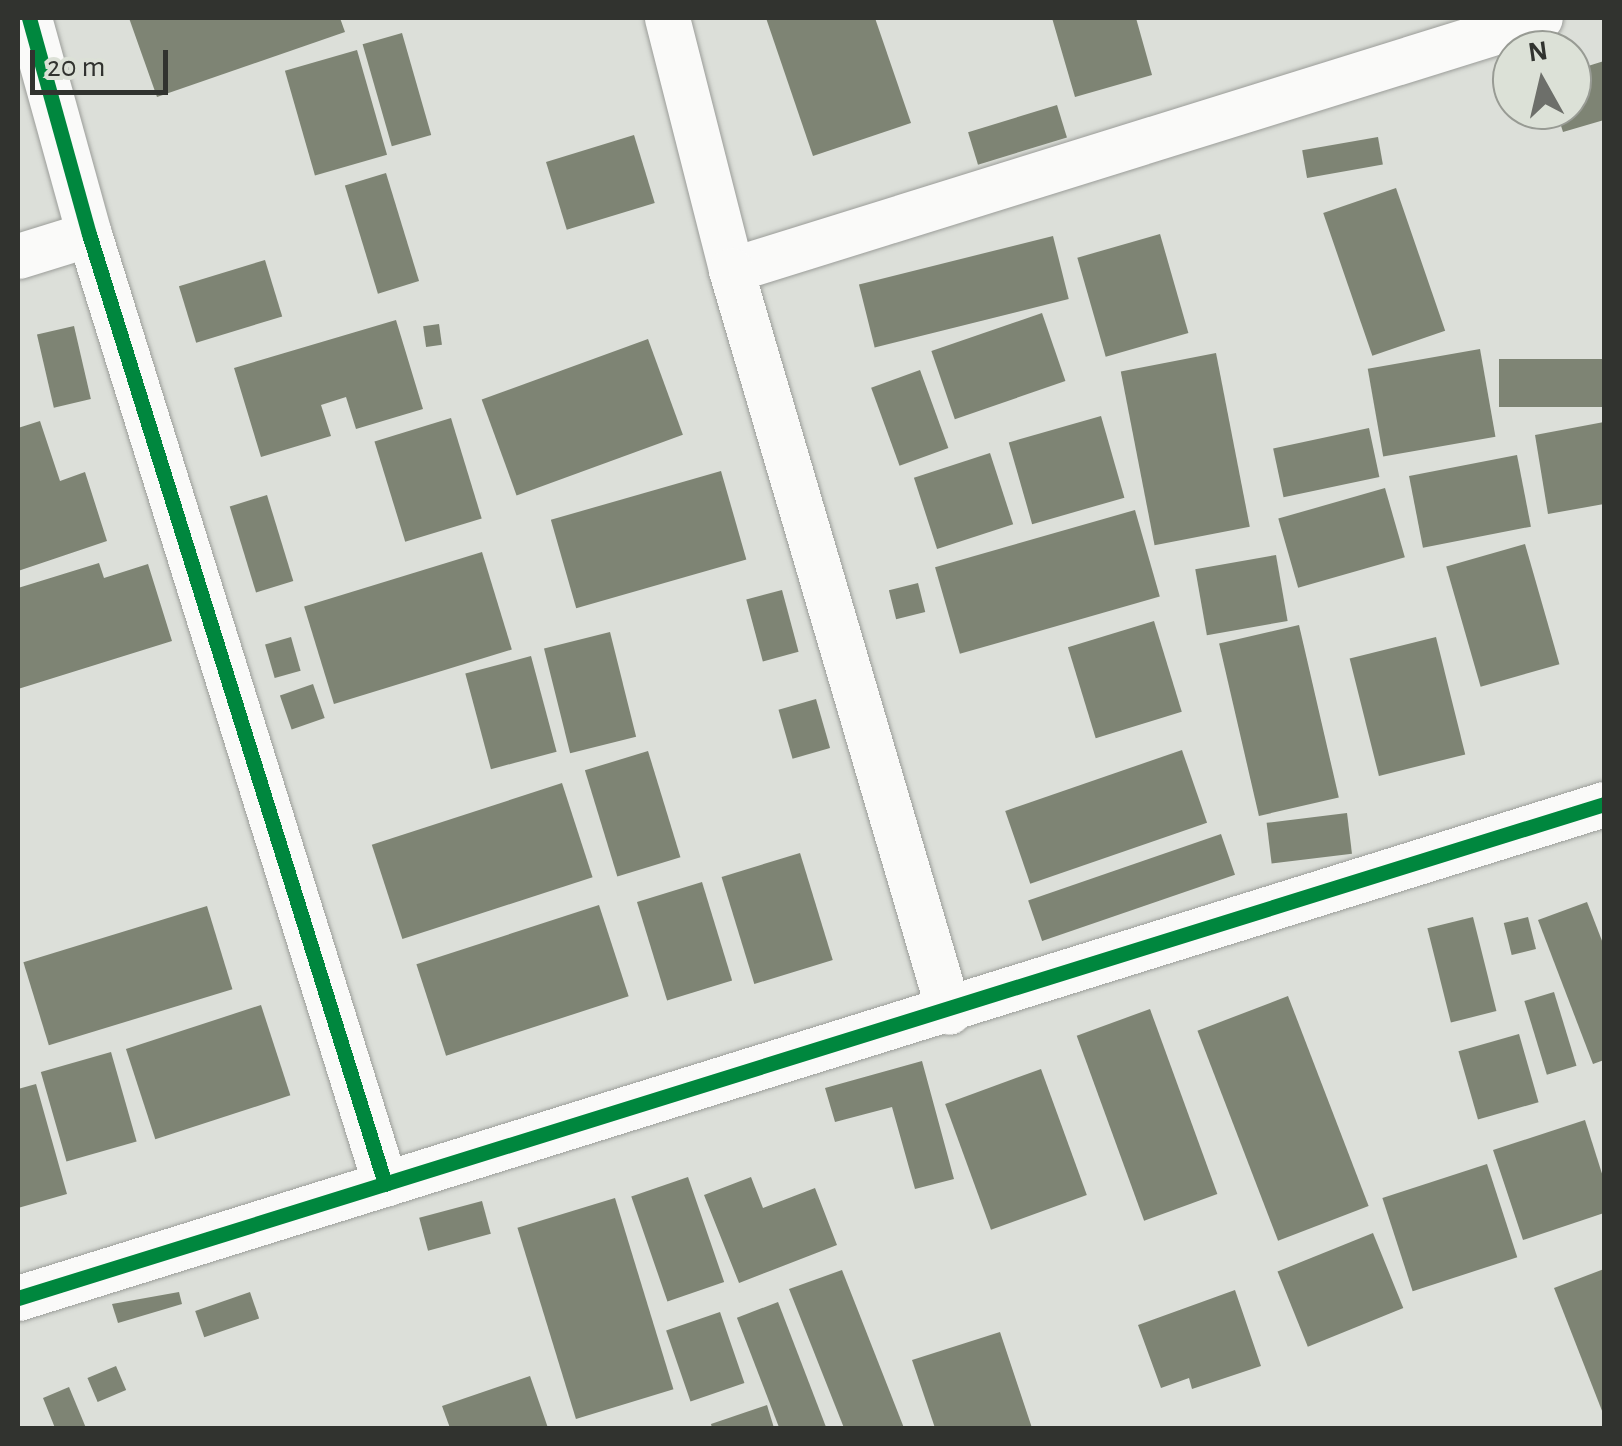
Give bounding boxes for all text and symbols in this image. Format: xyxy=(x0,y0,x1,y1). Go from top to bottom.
scale bar xyxy=(35,30,172,92)
north arrow xyxy=(1492,30,1592,130)
text: N xyxy=(1527,37,1550,67)
text: 20 m xyxy=(47,52,105,82)

